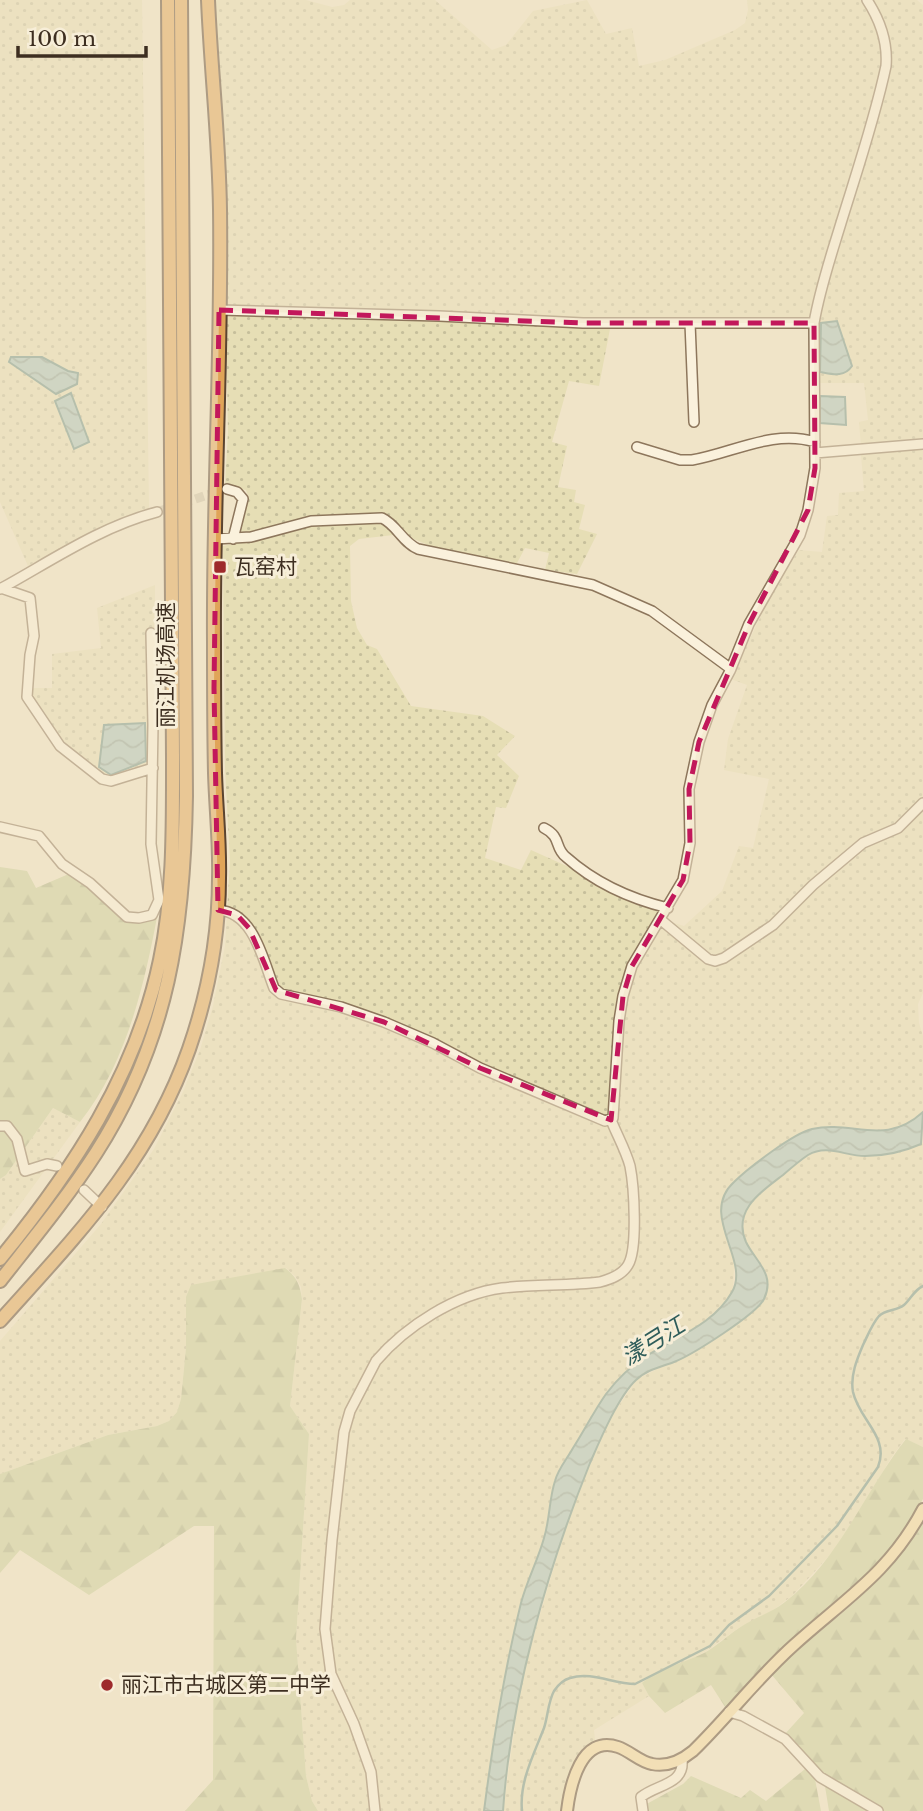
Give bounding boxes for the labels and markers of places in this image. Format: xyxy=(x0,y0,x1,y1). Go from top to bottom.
place label: 瓦窑村 xyxy=(234,554,297,580)
marker: 瓦窑村 xyxy=(212,559,228,575)
place label: 丽江市古城区第二中学 xyxy=(121,1672,331,1698)
marker: 丽江市古城区第二中学 xyxy=(99,1677,115,1693)

